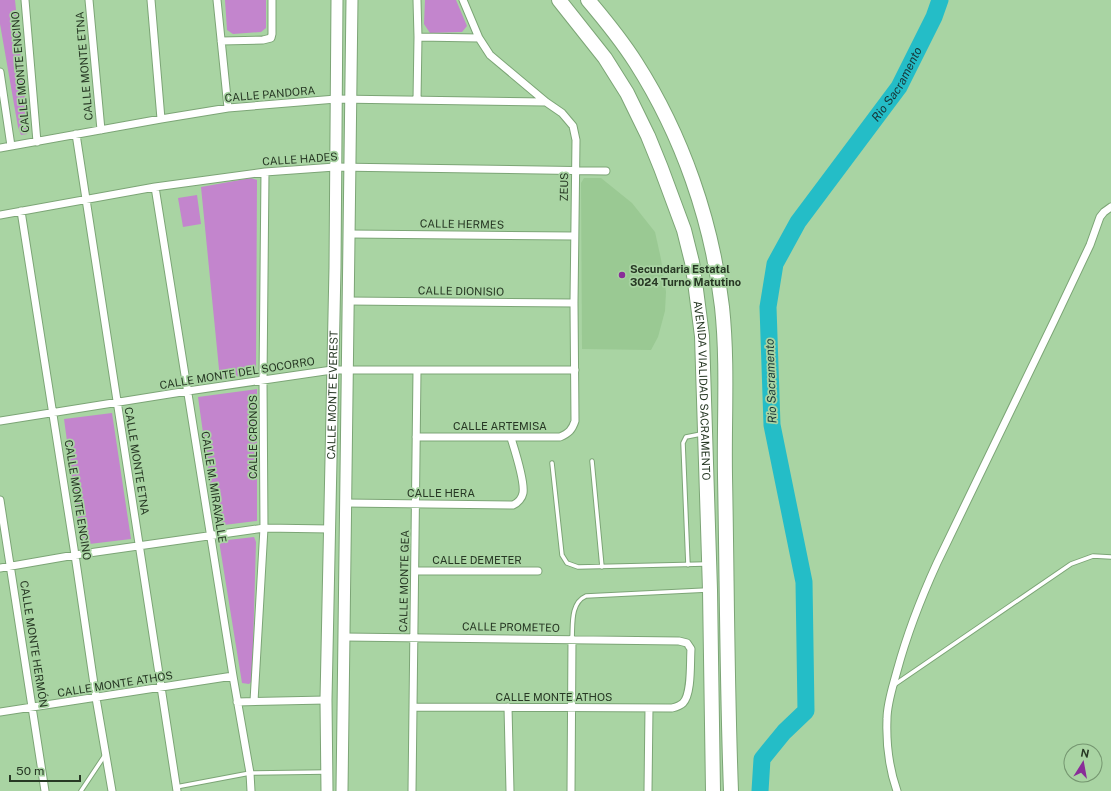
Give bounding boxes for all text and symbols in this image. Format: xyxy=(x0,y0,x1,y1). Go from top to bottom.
street label: CALLE MONTE ENCINO xyxy=(9,11,31,133)
street label: CALLE MONTE ETNA xyxy=(73,11,95,121)
water label: Rio Sacramento xyxy=(869,44,925,124)
street label: CALLE PANDORA xyxy=(224,84,316,104)
street label: CALLE HADES xyxy=(262,150,338,168)
street label: ZEUS xyxy=(558,172,570,202)
street label: CALLE HERMES xyxy=(420,217,504,231)
place label: Secundaria Estatal 3024 Turno Matutino xyxy=(630,263,741,288)
marker: Secundaria Estatal 3024 Turno Matutino xyxy=(617,270,627,280)
street label: CALLE DIONISIO xyxy=(418,284,504,298)
street label: AVENIDA VIALIDAD SACRAMENTO xyxy=(691,300,713,481)
street label: CALLE MONTE EVEREST xyxy=(325,330,340,460)
water label: Rio Sacramento xyxy=(763,338,779,424)
street label: CALLE MONTE DEL SOCORRO xyxy=(159,355,315,391)
street label: CALLE CRONOS xyxy=(247,395,259,479)
street label: CALLE MONTE ETNA xyxy=(123,406,151,516)
street label: CALLE ARTEMISA xyxy=(453,420,547,432)
street label: CALLE M. MIRAVALLE xyxy=(199,430,229,544)
street label: CALLE MONTE ENCINO xyxy=(63,439,93,561)
street label: CALLE HERA xyxy=(407,487,475,499)
street label: CALLE MONTE GEA xyxy=(397,530,411,632)
street label: CALLE DEMETER xyxy=(432,554,522,566)
street label: CALLE MONTE HERMÓN xyxy=(18,579,51,708)
street label: CALLE PROMETEO xyxy=(462,620,560,634)
street label: CALLE MONTE ATHOS xyxy=(56,669,174,699)
street label: CALLE MONTE ATHOS xyxy=(496,691,612,703)
north arrow xyxy=(1063,743,1103,783)
text: N xyxy=(1080,746,1090,760)
scale bar xyxy=(10,757,80,783)
text: 50 m xyxy=(16,764,44,778)

